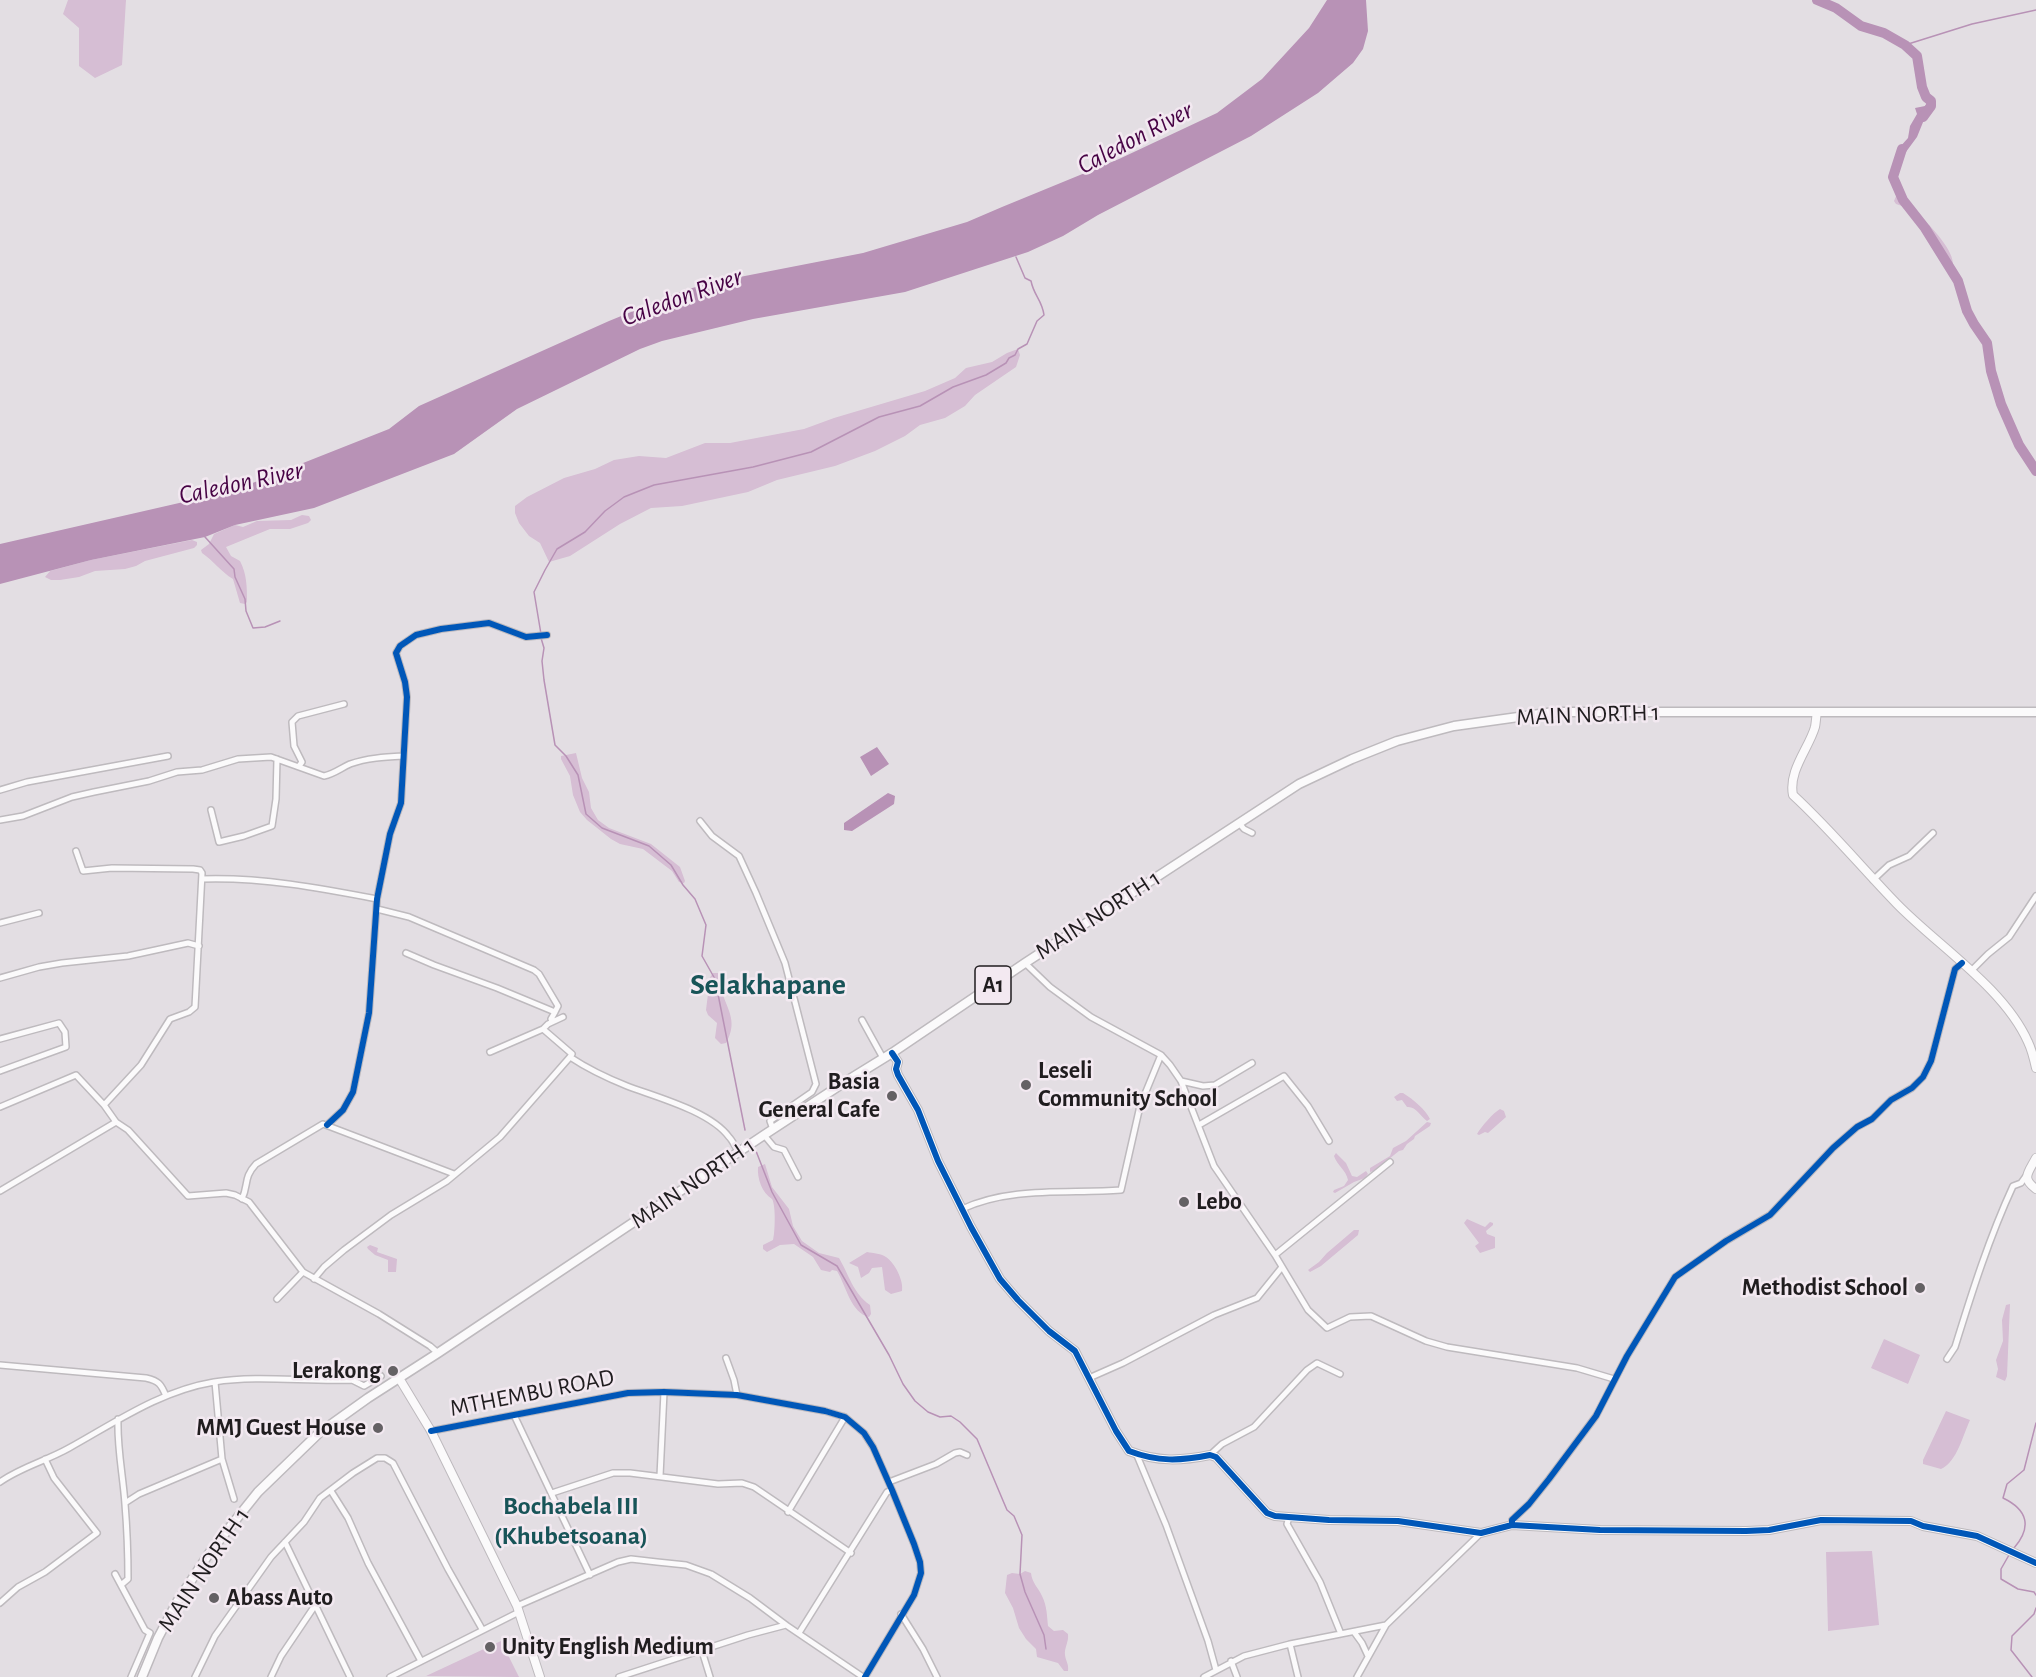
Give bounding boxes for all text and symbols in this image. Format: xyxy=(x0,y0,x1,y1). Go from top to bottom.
water label: Caledon River xyxy=(1072,95,1198,181)
water label: Caledon River xyxy=(617,261,747,333)
water label: Caledon River xyxy=(176,455,306,511)
street label: MAIN NORTH 1 xyxy=(1516,698,1660,732)
street label: MAIN NORTH 1 xyxy=(1030,864,1166,966)
road number: A1 xyxy=(975,966,1011,1004)
district label: Selakhapane xyxy=(690,967,846,1003)
place label: Leseli Community School xyxy=(1038,1057,1218,1113)
place label: Basia General Cafe xyxy=(758,1068,880,1124)
marker: Leseli Community School xyxy=(1019,1078,1033,1092)
marker: Basia General Cafe xyxy=(885,1089,899,1103)
street label: MAIN NORTH 1 xyxy=(625,1131,761,1235)
place label: Lebo xyxy=(1196,1188,1242,1216)
marker: Lebo xyxy=(1177,1195,1191,1209)
place label: Methodist School xyxy=(1742,1274,1908,1302)
marker: Methodist School xyxy=(1913,1281,1927,1295)
place label: Lerakong xyxy=(292,1357,381,1385)
street label: MTHEMBU ROAD xyxy=(447,1363,617,1423)
marker: Lerakong xyxy=(386,1364,400,1378)
place label: MMJ Guest House xyxy=(196,1414,366,1442)
marker: MMJ Guest House xyxy=(371,1421,385,1435)
district label: Bochabela III (Khubetsoana) xyxy=(494,1490,648,1552)
street label: MAIN NORTH 1 xyxy=(152,1502,256,1638)
place label: Abass Auto xyxy=(226,1584,333,1612)
marker: Abass Auto xyxy=(207,1591,221,1605)
place label: Unity English Medium xyxy=(502,1633,714,1661)
marker: Unity English Medium xyxy=(483,1640,497,1654)

